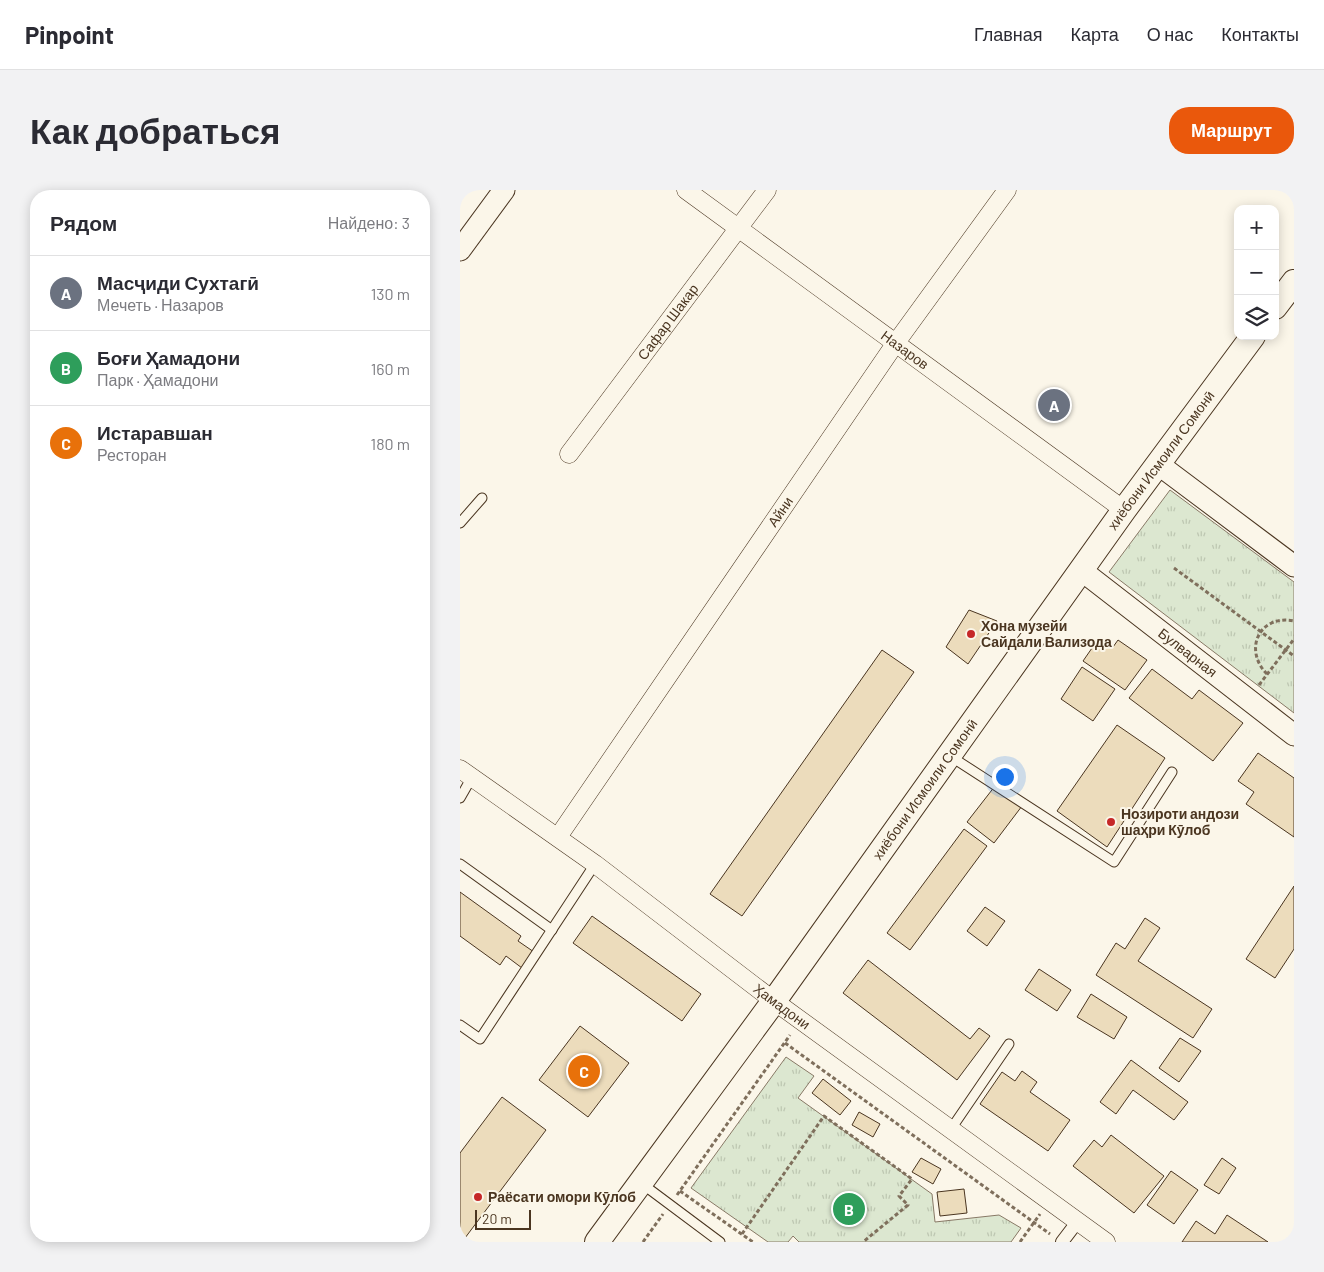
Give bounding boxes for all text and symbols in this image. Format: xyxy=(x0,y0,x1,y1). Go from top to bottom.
text: Pinpoint xyxy=(25,20,114,49)
text: Главная xyxy=(974,23,1043,45)
text: Карта xyxy=(1071,23,1119,45)
text: О нас xyxy=(1147,23,1193,45)
text: Контакты xyxy=(1221,23,1299,45)
button: Маршрут xyxy=(1169,107,1294,154)
text: Как добраться xyxy=(30,109,280,151)
map controls xyxy=(1234,205,1279,340)
button: + xyxy=(1234,205,1279,250)
text: Рядом xyxy=(50,210,117,235)
text: Найдено: 3 xyxy=(328,213,410,232)
button: − xyxy=(1234,250,1279,295)
text: Масҷиди Сухтагӣ xyxy=(97,271,259,294)
street label: Сафар Шакар xyxy=(634,280,702,363)
text: A xyxy=(61,284,71,303)
text: 130 m xyxy=(371,284,410,303)
text: Мечеть · Назаров xyxy=(97,295,224,314)
button: layers xyxy=(1234,295,1279,340)
street label: Назаров xyxy=(878,326,932,373)
text: Боғи Ҳамадони xyxy=(97,346,240,369)
text: B xyxy=(61,359,71,378)
text: 160 m xyxy=(371,359,410,378)
text: Парк · Ҳамадони xyxy=(97,370,219,389)
pin: A xyxy=(1038,386,1070,424)
street label: хиёбони Исмоили Сомонӣ xyxy=(1104,387,1218,533)
text: Истаравшан xyxy=(97,421,213,444)
text: C xyxy=(61,434,71,453)
text: 180 m xyxy=(371,434,410,453)
text: Ресторан xyxy=(97,445,167,464)
street label: Айни xyxy=(764,493,796,530)
place label: Хона музейи Сайдали Вализода xyxy=(981,617,1112,650)
street label: Булварная xyxy=(1155,624,1221,680)
marker: Хона музейи Сайдали Вализода xyxy=(965,628,977,640)
street label: хиёбони Исмоили Сомонӣ xyxy=(869,715,980,863)
your location xyxy=(992,764,1018,790)
place label: Нозироти андози шаҳри Кӯлоб xyxy=(1121,805,1239,838)
marker: Нозироти андози шаҳри Кӯлоб xyxy=(1105,816,1117,828)
street label: Ҳамадони xyxy=(750,980,814,1032)
pin: C xyxy=(568,1052,600,1090)
place label: Раёсати омори Кӯлоб xyxy=(488,1188,636,1205)
pin: B xyxy=(833,1190,865,1228)
marker: Раёсати омори Кӯлоб xyxy=(472,1191,484,1203)
scale bar xyxy=(475,1207,531,1230)
text: 20 m xyxy=(482,1210,512,1227)

